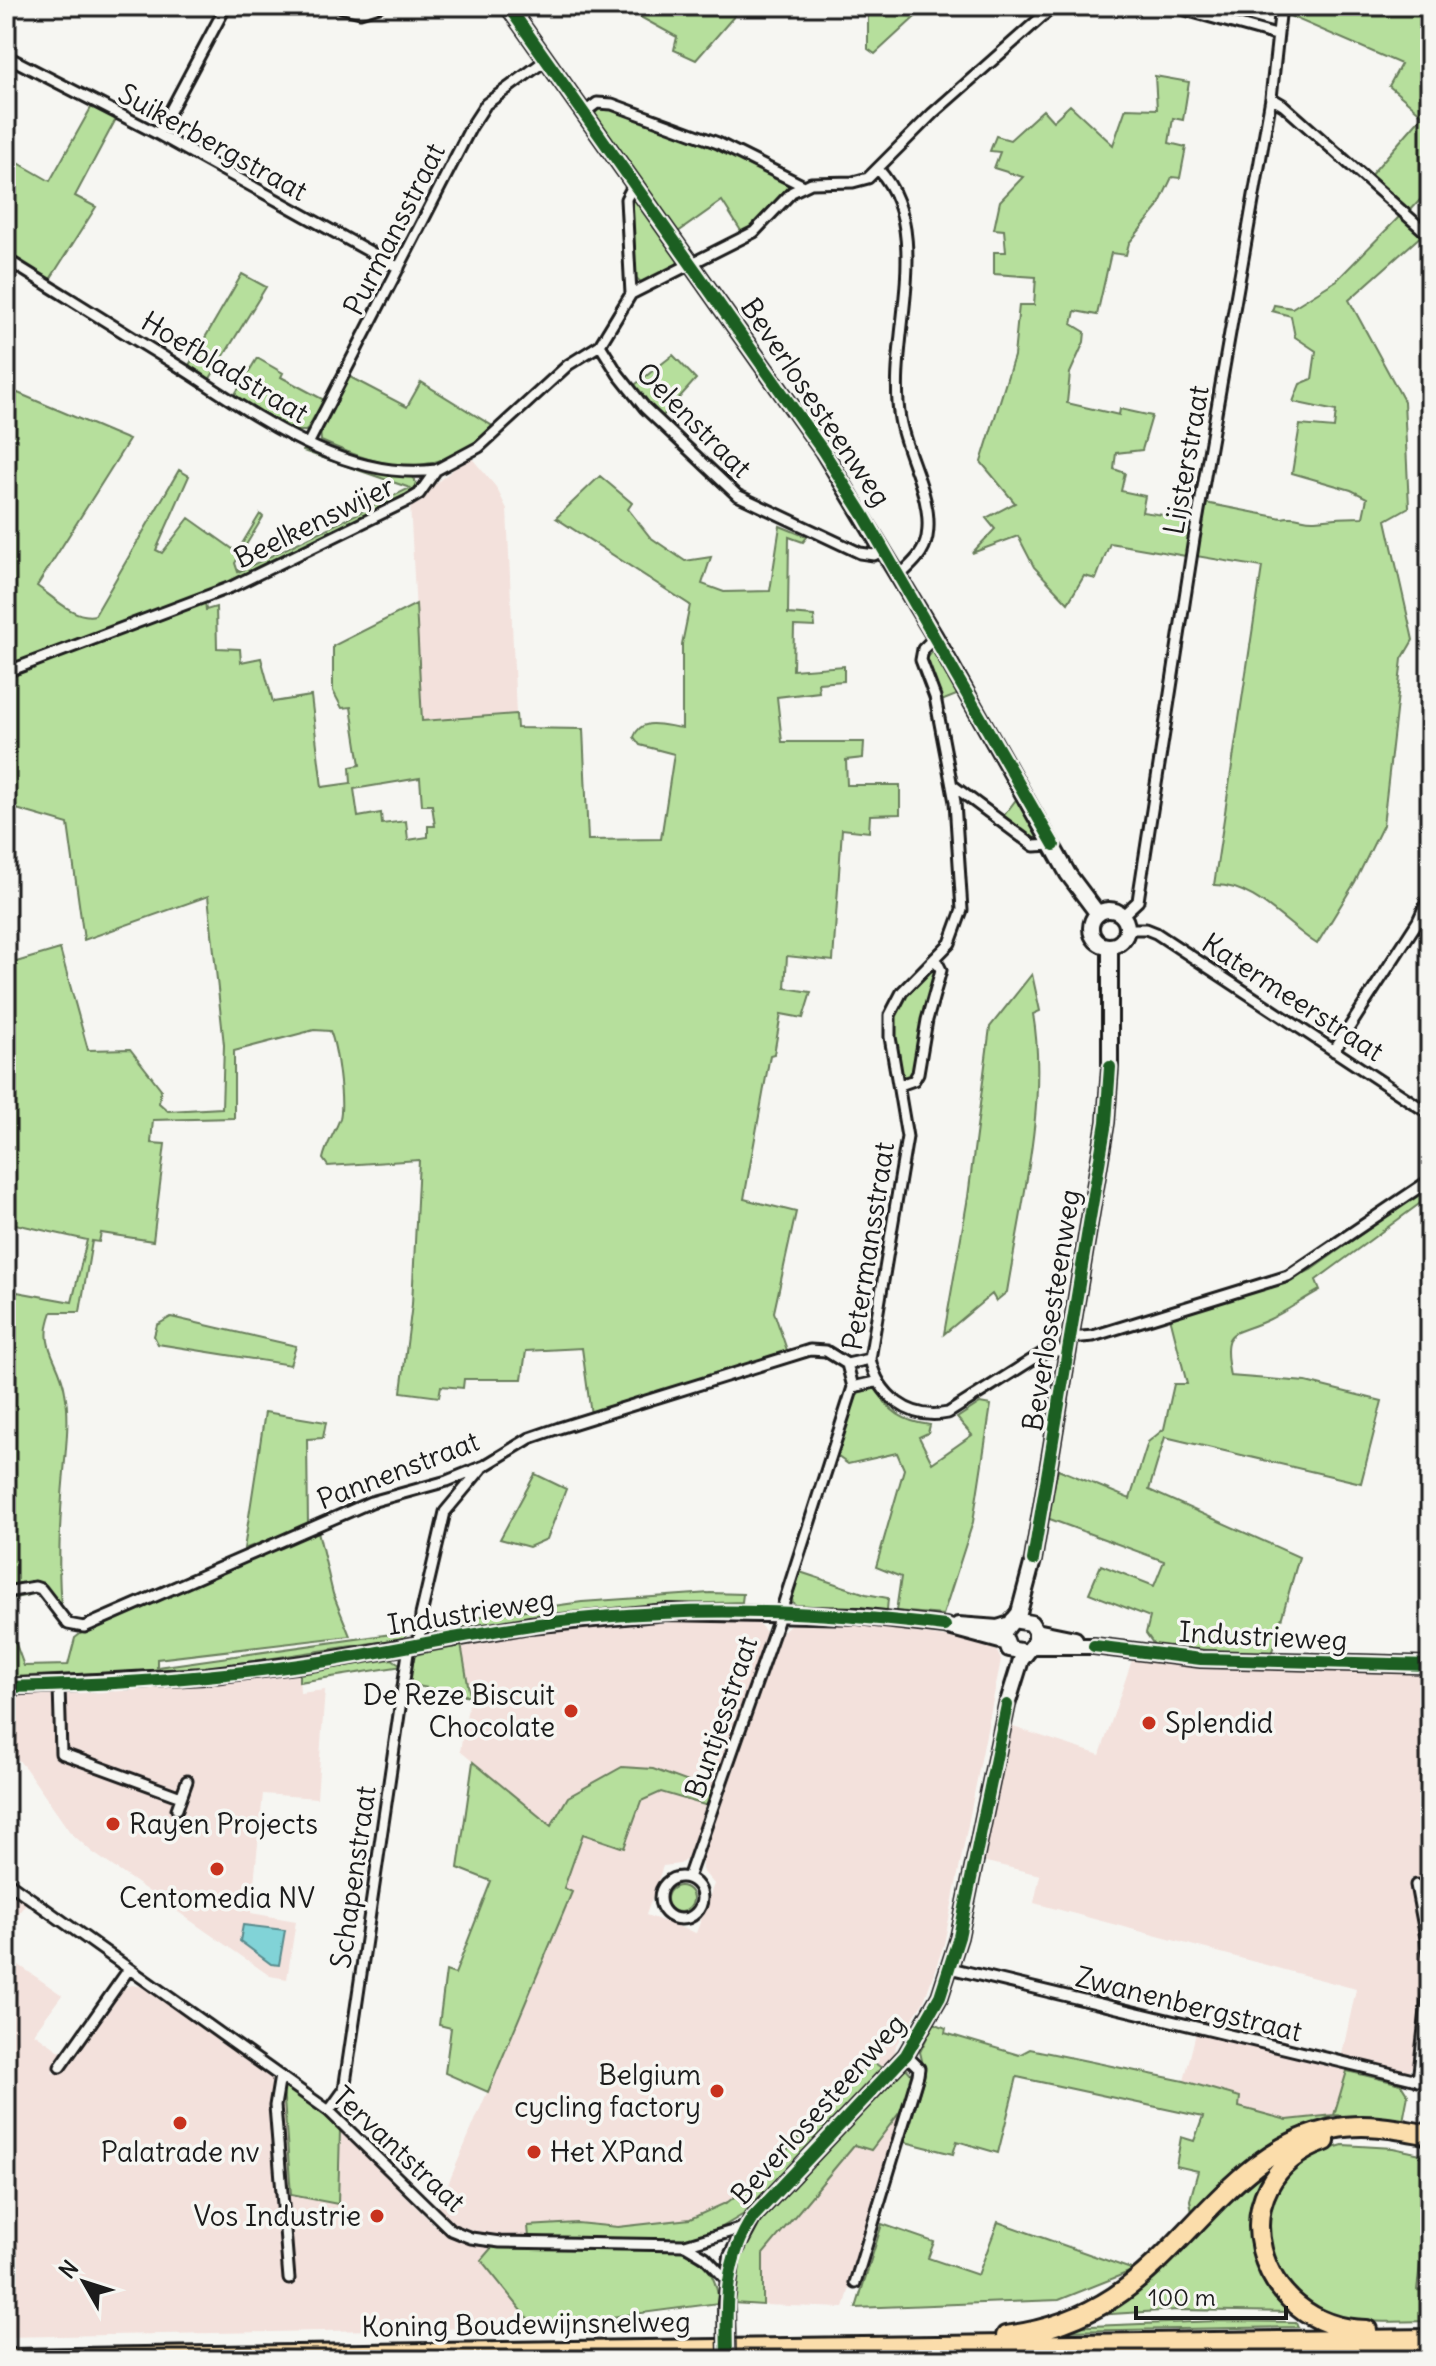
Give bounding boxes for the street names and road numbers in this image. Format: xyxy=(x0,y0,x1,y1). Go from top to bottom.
street label: Suikerbergstraat xyxy=(112,75,314,209)
street label: Purmansstraat xyxy=(335,137,453,321)
street label: Beverlosesteenweg xyxy=(733,291,899,513)
street label: Hoefbladstraat xyxy=(135,303,315,431)
street label: Oelenstraat xyxy=(629,355,759,485)
street label: Lijsterstraat xyxy=(1155,383,1217,537)
street label: Beelkenswijer xyxy=(228,468,400,576)
street label: Katermeerstraat xyxy=(1195,925,1391,1069)
street label: Petermansstraat xyxy=(834,1139,902,1353)
street label: Beverlosesteenweg xyxy=(1014,1187,1088,1433)
street label: Pannenstraat xyxy=(312,1423,484,1517)
street label: Industrieweg xyxy=(385,1581,557,1643)
street label: Industrieweg xyxy=(1178,1614,1348,1658)
street label: Buntjesstraat xyxy=(677,1631,765,1803)
street label: Schapenstraat xyxy=(322,1783,384,1971)
street label: Zwanenbergstraat xyxy=(1072,1958,1306,2050)
street label: Beverlosesteenweg xyxy=(723,2006,913,2212)
street label: Tervantstraat xyxy=(325,2078,473,2220)
street label: Koning Boudewijnsnelweg xyxy=(361,2303,691,2345)

